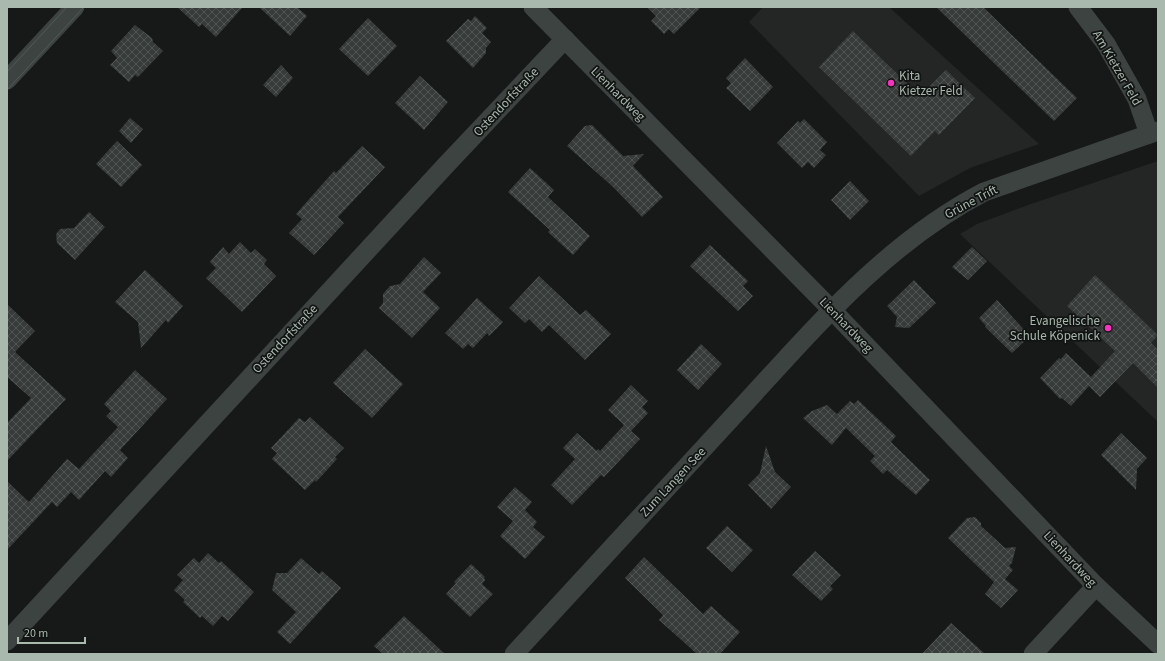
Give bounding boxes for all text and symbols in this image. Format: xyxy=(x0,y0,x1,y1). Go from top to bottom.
street label: Am Kietzer Feld xyxy=(1088,27,1146,109)
street label: Lienhardweg xyxy=(587,63,650,126)
street label: Ostendorfstraße xyxy=(469,64,543,140)
place label: Kita Kietzer Feld xyxy=(899,67,963,100)
marker: Kita Kietzer Feld xyxy=(886,78,896,88)
street label: Grüne Trift xyxy=(941,180,1001,223)
street label: Lienhardweg xyxy=(815,293,877,357)
street label: Ostendorfstraße xyxy=(248,301,322,377)
place label: Evangelische Schule Köpenick xyxy=(1010,312,1101,345)
marker: Evangelische Schule Köpenick xyxy=(1103,323,1113,333)
street label: Zum Langen See xyxy=(636,443,710,521)
street label: Lienhardweg xyxy=(1039,527,1101,591)
scale bar xyxy=(18,619,85,645)
text: 20 m xyxy=(24,625,48,642)

